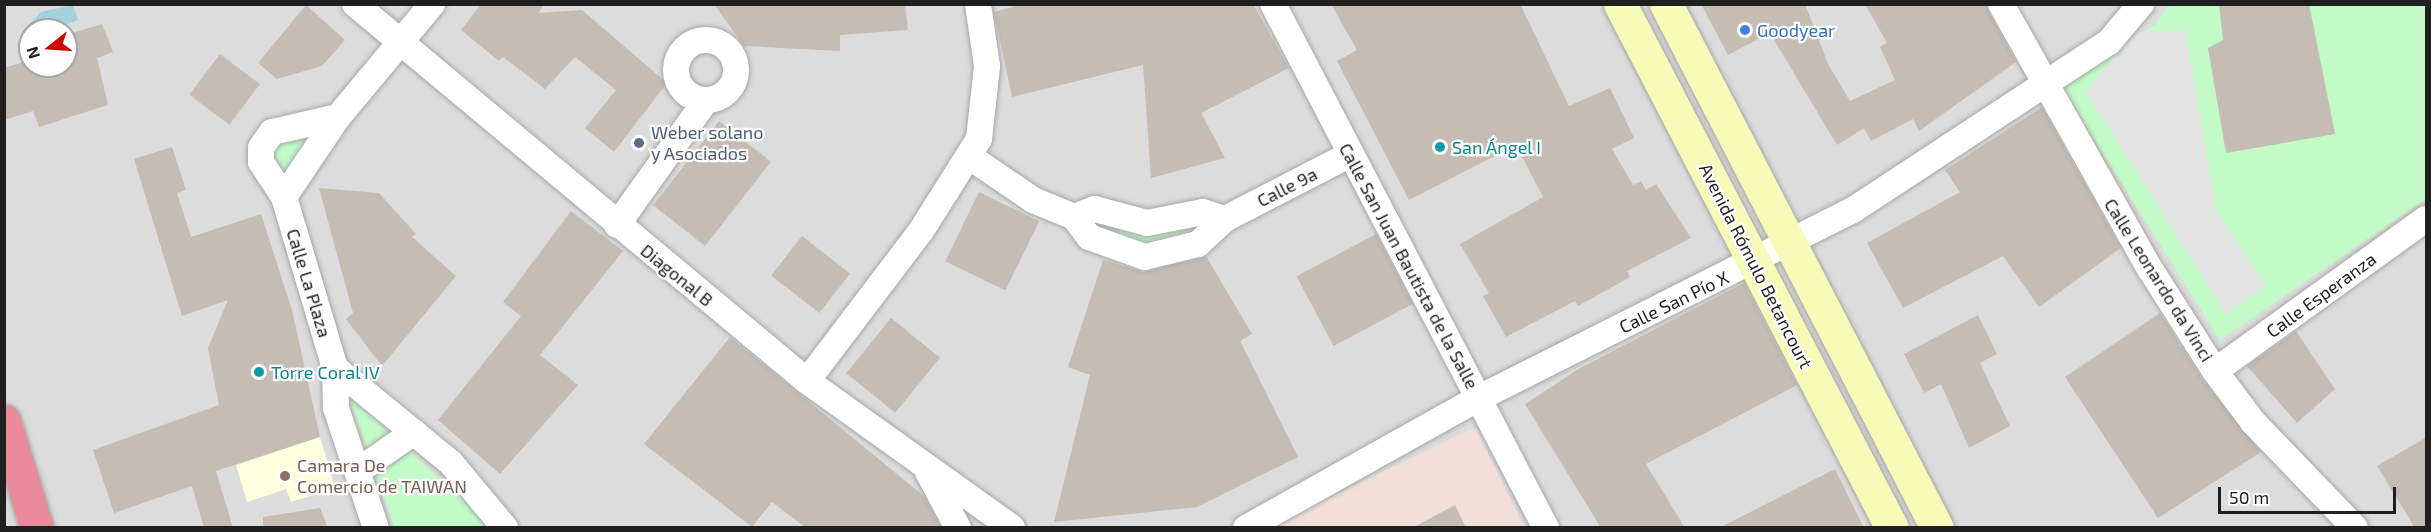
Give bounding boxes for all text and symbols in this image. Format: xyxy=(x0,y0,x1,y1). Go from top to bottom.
north arrow xyxy=(18,18,78,78)
place label: Goodyear xyxy=(1757,19,1835,41)
marker: Goodyear xyxy=(1738,23,1752,37)
text: N xyxy=(21,45,43,61)
place label: Weber solano y Asociados xyxy=(651,122,764,164)
marker: Weber solano y Asociados xyxy=(632,136,646,150)
place label: San Ángel I xyxy=(1452,136,1542,158)
street label: Calle San Juan Bautista de la Salle xyxy=(1335,139,1483,393)
marker: San Ángel I xyxy=(1433,140,1447,154)
street label: Avenida Rómulo Betancourt xyxy=(1695,160,1817,372)
street label: Calle 9a xyxy=(1253,163,1321,211)
street label: Calle Leonardo da Vinci xyxy=(2100,194,2218,366)
street label: Calle La Plaza xyxy=(282,226,336,340)
street label: Diagonal B xyxy=(636,239,718,311)
street label: Calle Esperanza xyxy=(2262,248,2380,342)
street label: Calle San Pío X xyxy=(1616,266,1732,338)
place label: Torre Coral IV xyxy=(271,361,380,383)
marker: Torre Coral IV xyxy=(252,365,266,379)
place label: Camara De Comercio de TAIWAN xyxy=(297,455,467,498)
marker: Camara De Comercio de TAIWAN xyxy=(278,469,292,483)
scale bar xyxy=(2221,475,2400,513)
text: 50 m xyxy=(2229,486,2269,508)

